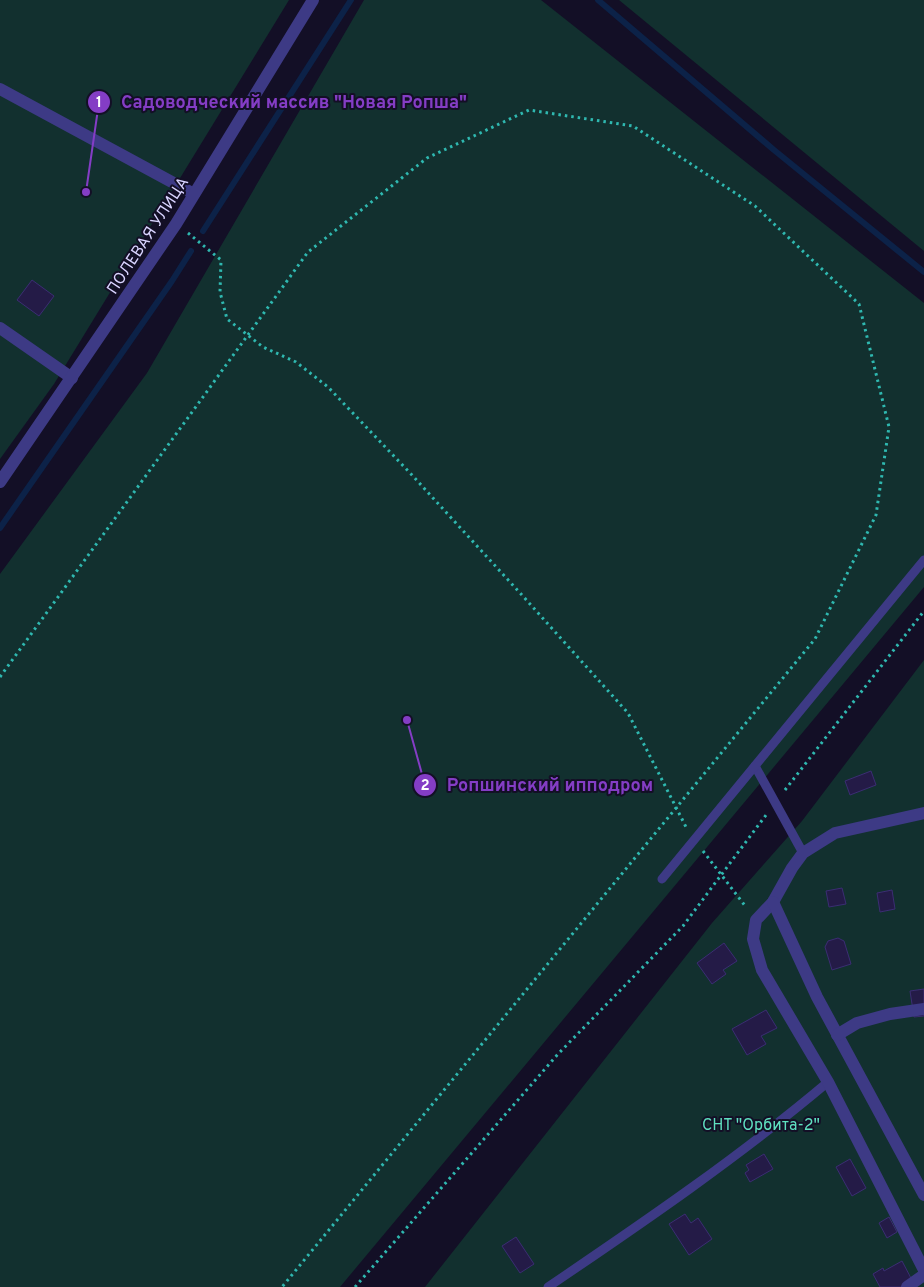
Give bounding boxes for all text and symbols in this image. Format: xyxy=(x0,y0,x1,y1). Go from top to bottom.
callout: Садоводческий массив "Новая Ропша" xyxy=(87,85,477,118)
text: Садоводческий массив "Новая Ропша" xyxy=(121,92,467,115)
text: 1 xyxy=(96,94,102,113)
street label: ПОЛЕВАЯ УЛИЦА xyxy=(103,174,194,298)
callout: Ропшинский ипподром xyxy=(412,769,663,802)
text: Ропшинский ипподром xyxy=(447,775,653,798)
text: 2 xyxy=(420,777,430,796)
park label: СНТ "Орбита-2" xyxy=(702,1116,820,1136)

